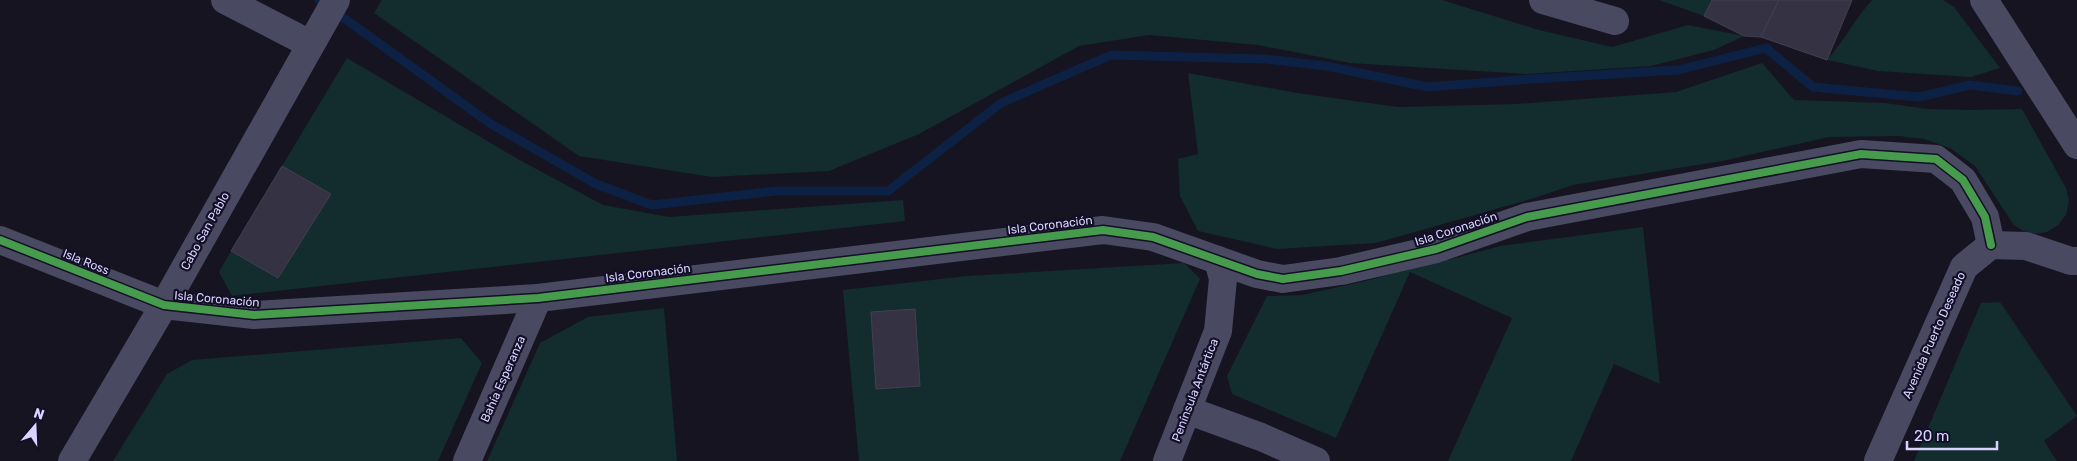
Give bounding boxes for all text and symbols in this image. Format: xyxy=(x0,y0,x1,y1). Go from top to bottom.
street label: Cabo San Pablo xyxy=(178,189,232,272)
street label: Isla Coronación xyxy=(1413,209,1499,249)
street label: Isla Coronación xyxy=(1007,213,1093,237)
street label: Isla Ross xyxy=(61,246,111,278)
street label: Isla Coronación xyxy=(605,261,691,285)
street label: Avenida Puerto Deseado xyxy=(1900,270,1968,400)
street label: Isla Coronación xyxy=(174,288,260,310)
street label: Bahía Esperanza xyxy=(478,334,528,424)
street label: Península Antártica xyxy=(1169,336,1221,444)
north arrow xyxy=(10,401,60,451)
text: N xyxy=(32,405,47,424)
scale bar xyxy=(1907,418,1997,450)
text: 20 m xyxy=(1914,427,1949,445)

